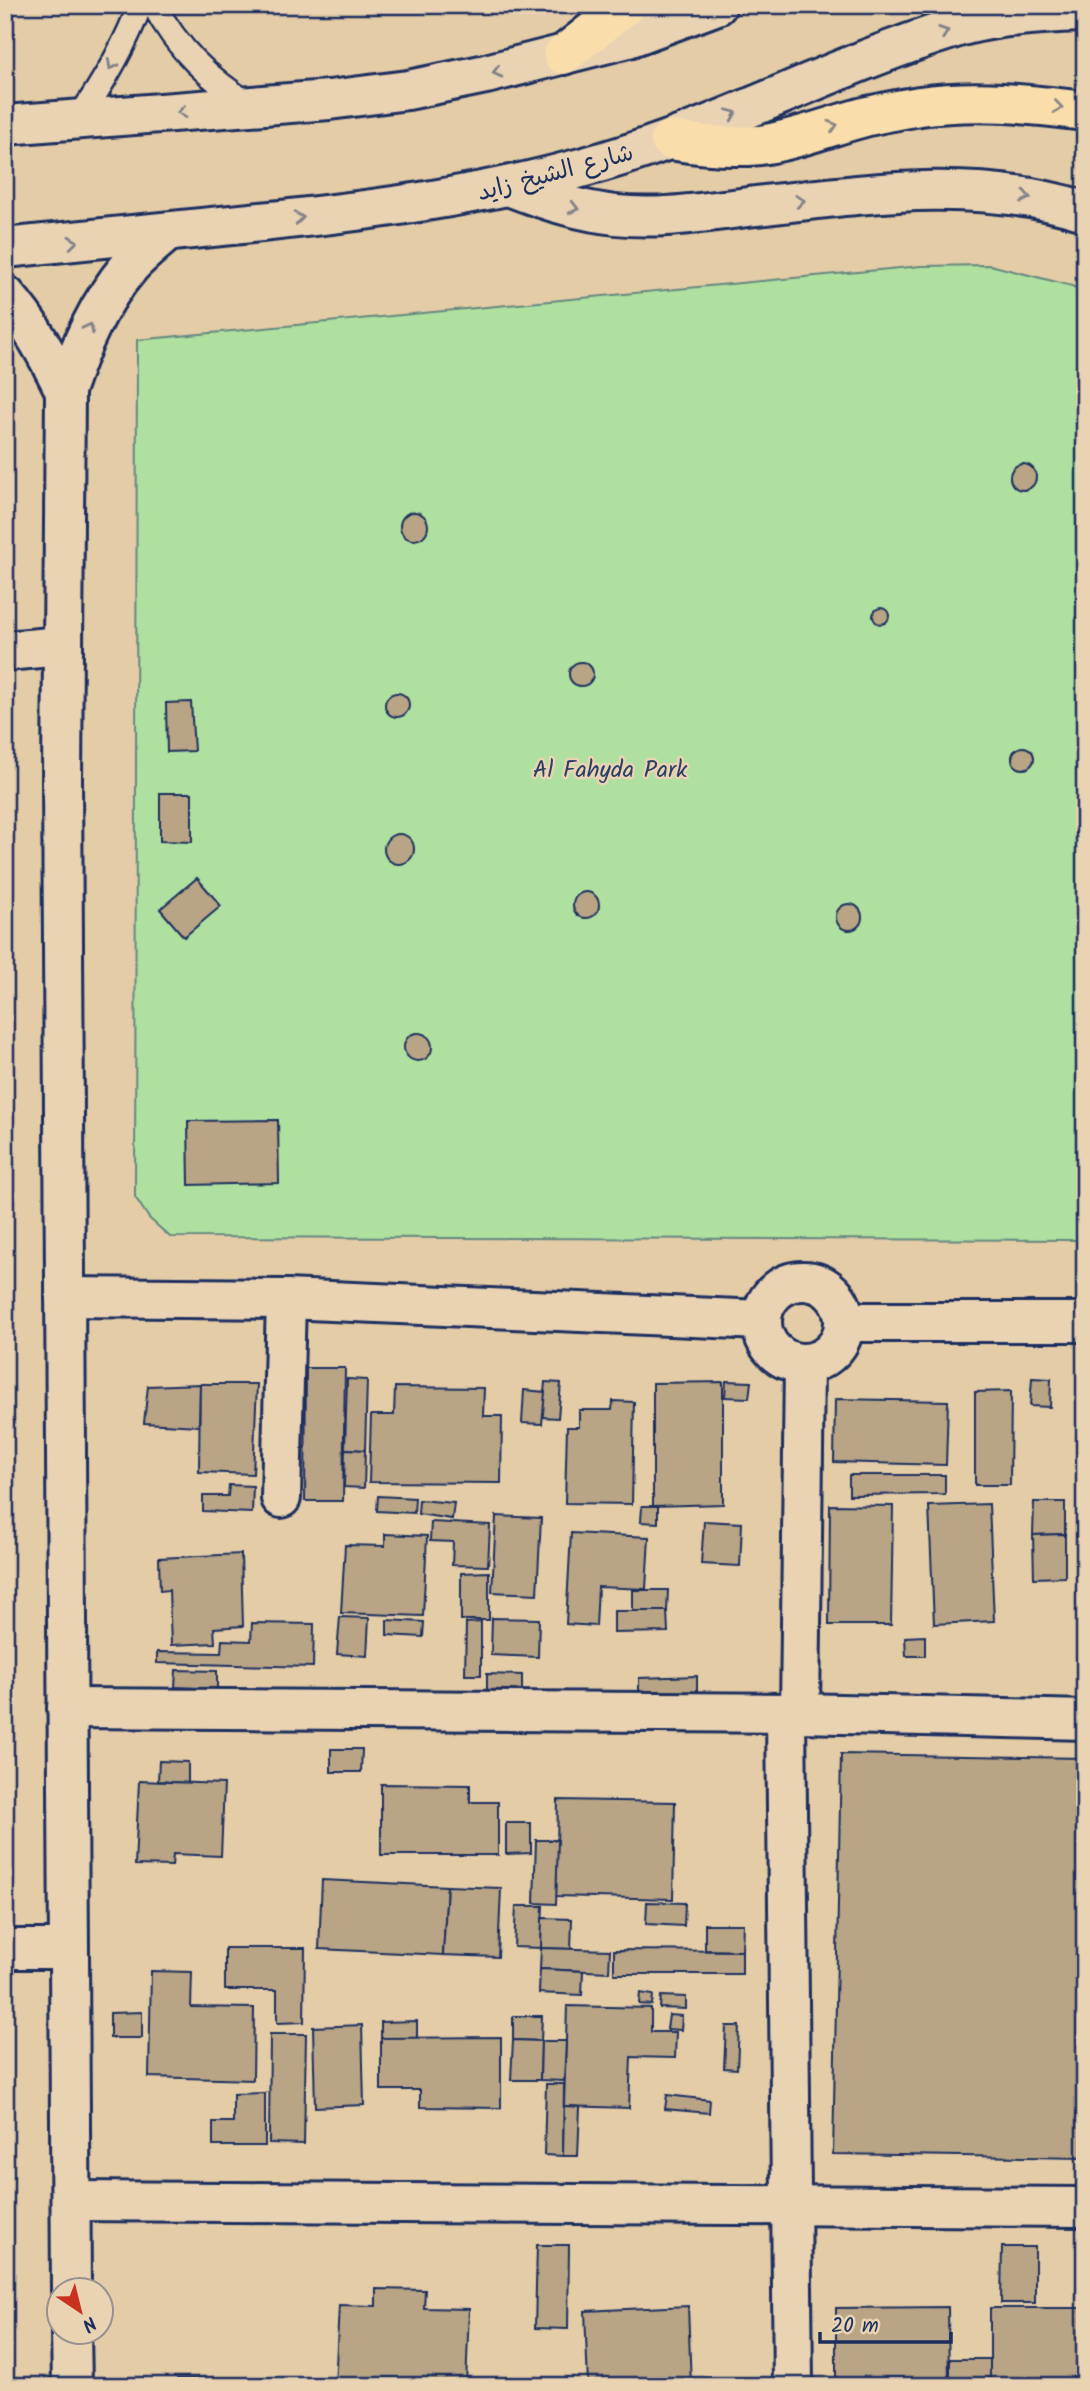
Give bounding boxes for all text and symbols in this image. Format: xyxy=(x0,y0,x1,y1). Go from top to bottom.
one-way arrow xyxy=(938,26,950,40)
one-way arrow xyxy=(107,58,120,71)
one-way arrow xyxy=(491,64,503,78)
one-way arrow xyxy=(1052,100,1063,115)
one-way arrow xyxy=(176,104,187,119)
one-way arrow xyxy=(726,108,738,122)
one-way arrow xyxy=(827,120,839,135)
street label: شارع الشيخ زايد xyxy=(473,134,638,213)
one-way arrow xyxy=(1020,189,1032,204)
one-way arrow xyxy=(794,194,806,209)
one-way arrow xyxy=(568,199,580,214)
one-way arrow xyxy=(294,211,305,226)
one-way arrow xyxy=(68,235,79,250)
one-way arrow xyxy=(81,323,95,335)
park label: Al Fahyda Park xyxy=(533,751,688,790)
north arrow xyxy=(46,2276,116,2346)
scale bar xyxy=(820,2300,952,2344)
text: N xyxy=(75,2308,102,2339)
text: 20 m xyxy=(831,2310,879,2343)

